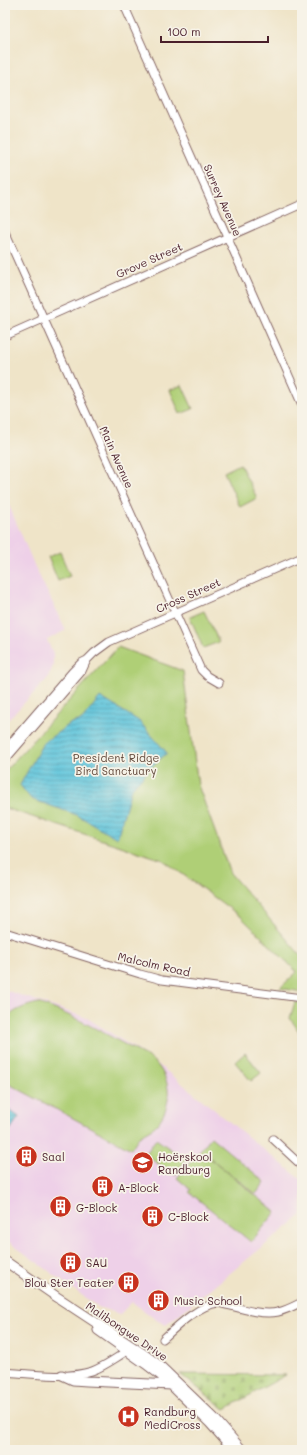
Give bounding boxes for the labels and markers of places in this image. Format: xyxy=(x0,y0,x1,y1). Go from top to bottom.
building icon: Saal xyxy=(14,1143,40,1169)
place label: Saal xyxy=(42,1149,65,1164)
school or university icon: Hoërskool Randburg xyxy=(129,1149,155,1175)
place label: Hoërskool Randburg xyxy=(158,1149,212,1177)
building icon: A-Block xyxy=(90,1174,116,1200)
place label: A-Block xyxy=(118,1180,159,1195)
building icon: G-Block xyxy=(48,1194,74,1220)
place label: G-Block xyxy=(76,1200,117,1215)
building icon: C-Block xyxy=(140,1203,166,1229)
place label: C-Block xyxy=(168,1209,209,1224)
building icon: SAU xyxy=(57,1249,83,1275)
place label: SAU xyxy=(86,1255,107,1270)
building icon: Blou Ster Teater xyxy=(116,1269,142,1295)
place label: Blou Ster Teater xyxy=(25,1275,114,1290)
building icon: Music School xyxy=(145,1287,171,1313)
place label: Music School xyxy=(174,1293,242,1308)
hospital icon: Randburg MediCross xyxy=(115,1404,141,1430)
place label: Randburg MediCross xyxy=(144,1404,201,1432)

